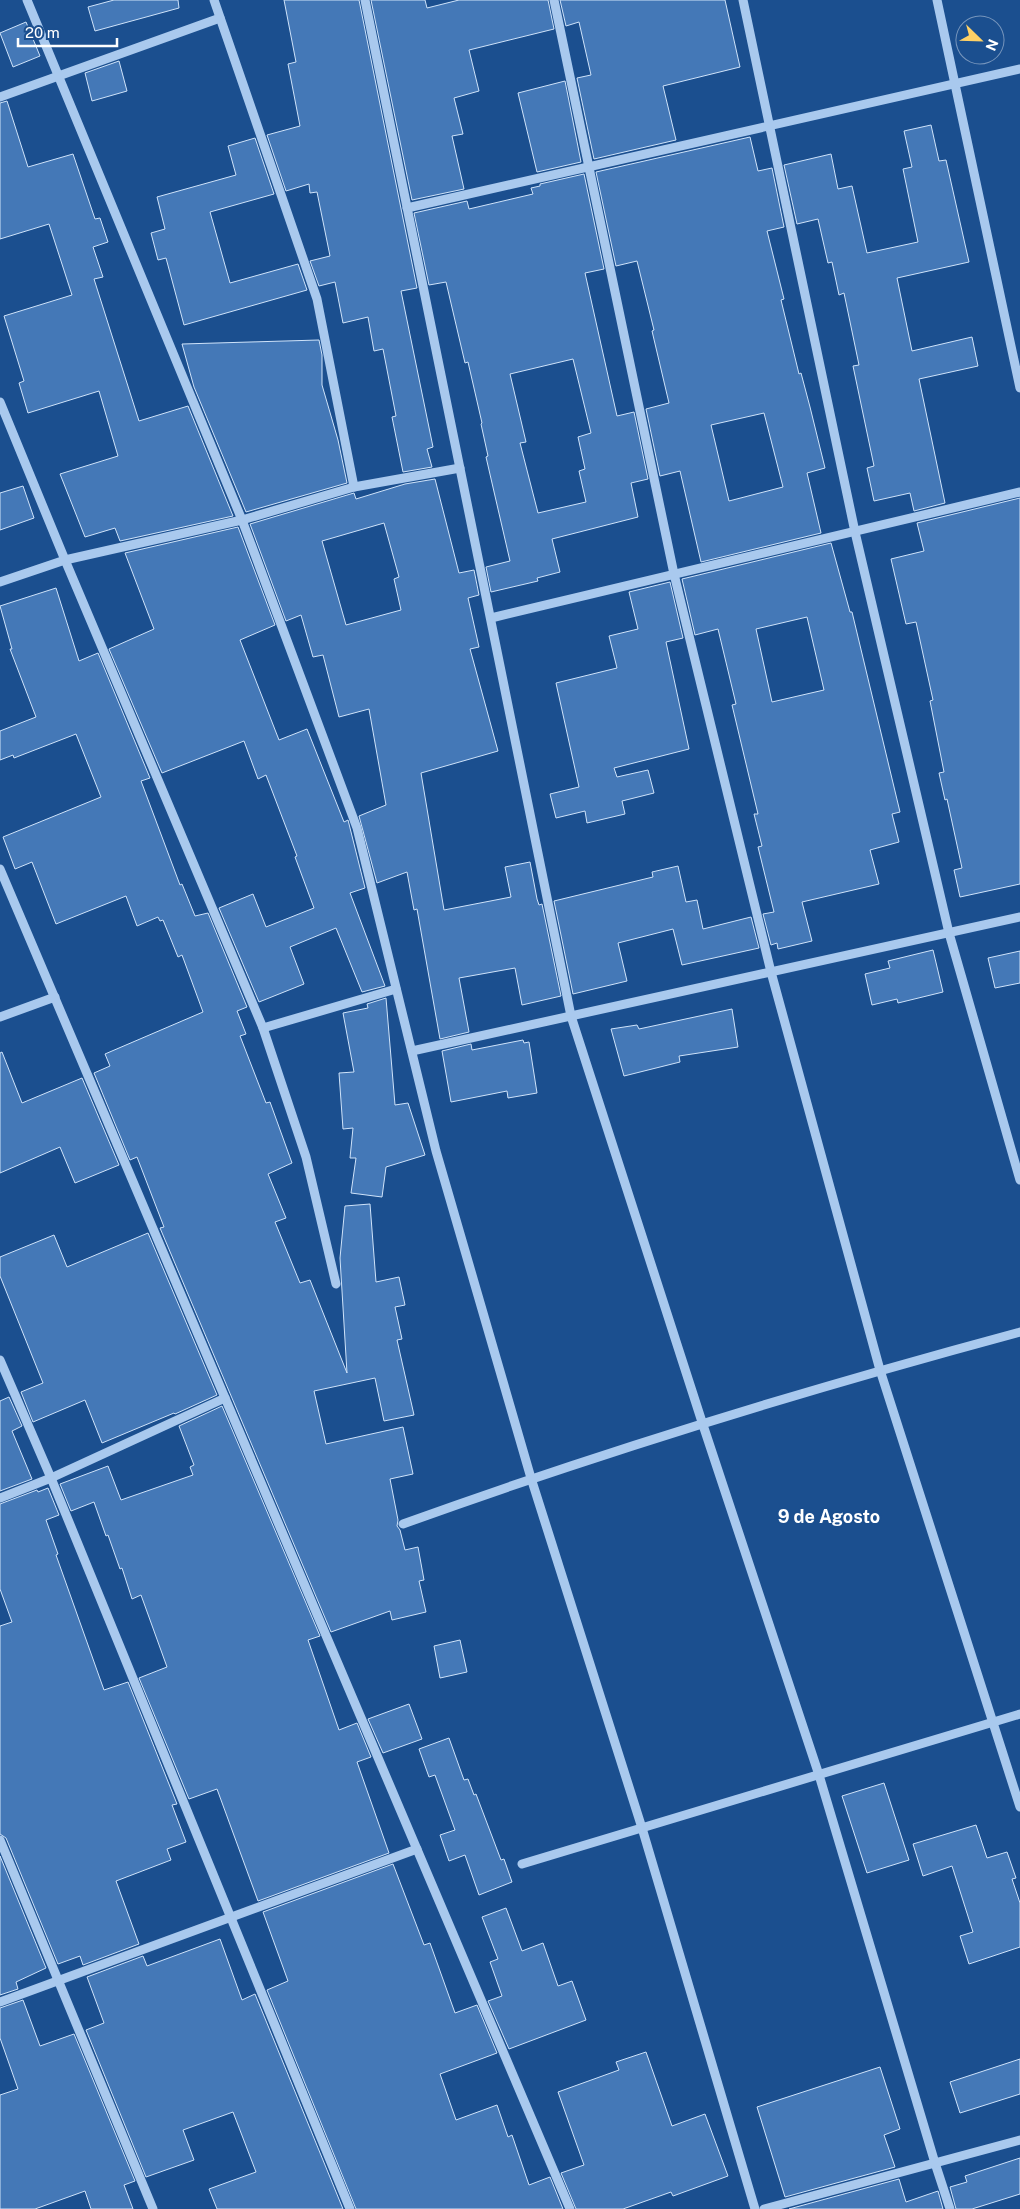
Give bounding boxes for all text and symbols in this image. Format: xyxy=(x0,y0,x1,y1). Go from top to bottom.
scale bar xyxy=(18,15,116,47)
north arrow xyxy=(955,15,1005,65)
text: 20 m xyxy=(25,24,60,41)
text: N xyxy=(982,37,1001,53)
district label: 9 de Agosto xyxy=(778,1506,880,1527)

